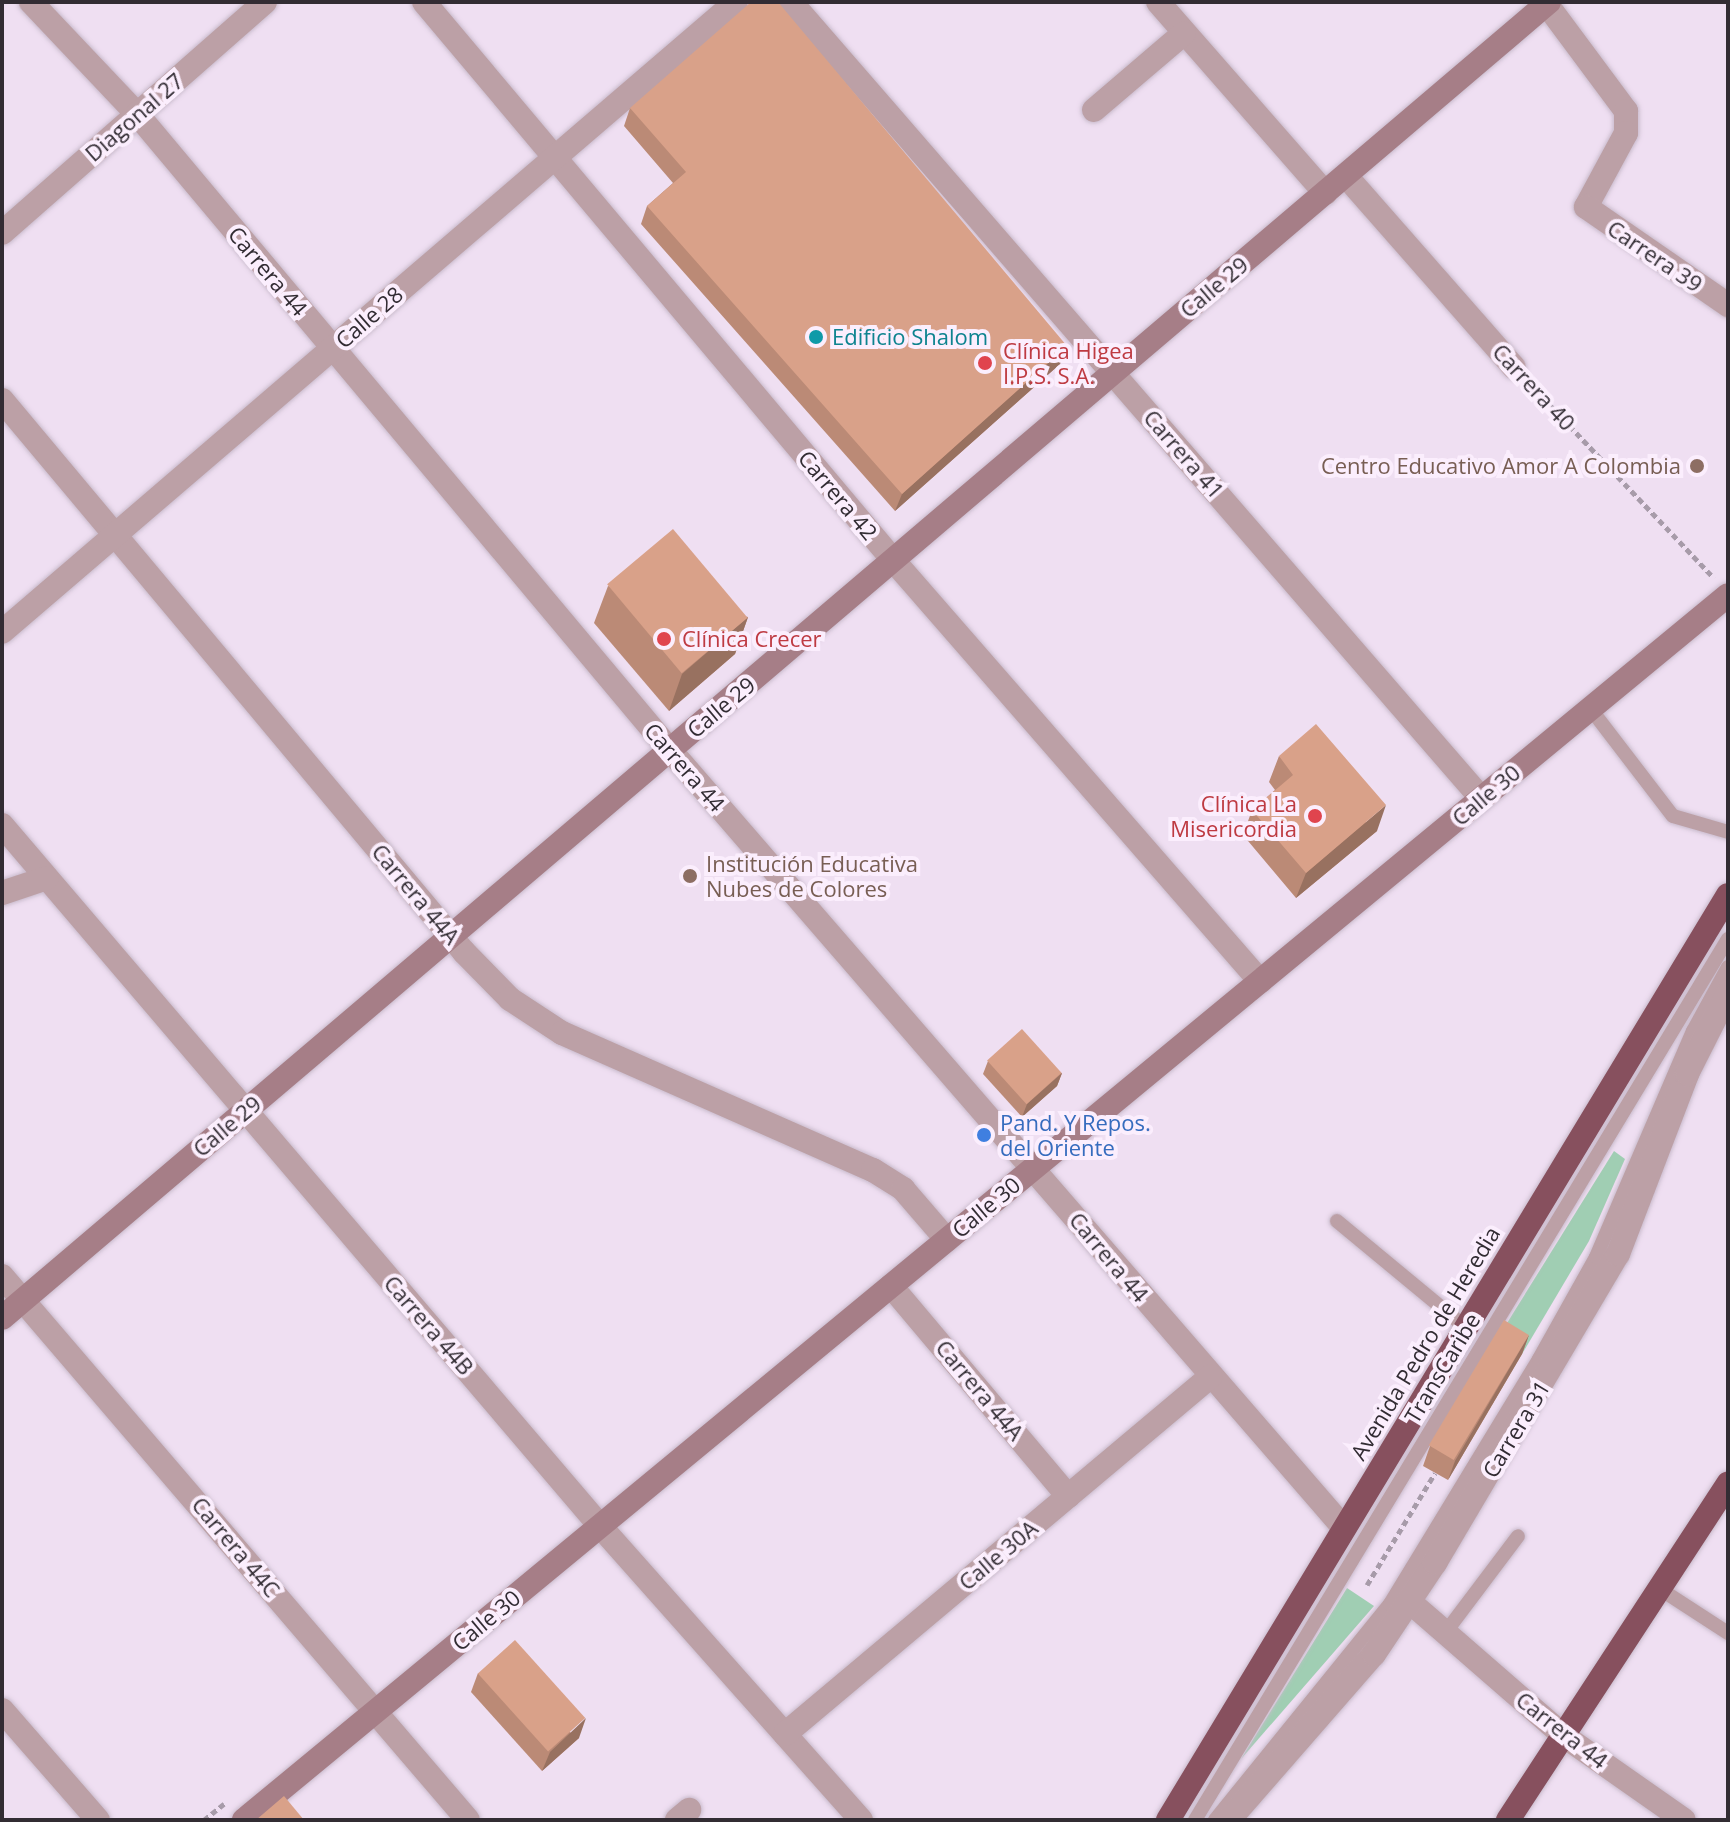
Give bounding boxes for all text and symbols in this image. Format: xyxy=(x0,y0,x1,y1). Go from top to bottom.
street label: Diagonal 27 xyxy=(80,67,188,167)
street label: Carrera 39 xyxy=(1603,215,1707,297)
street label: Carrera 44 xyxy=(223,221,313,321)
street label: Calle 29 xyxy=(1175,251,1253,323)
street label: Calle 28 xyxy=(330,281,408,353)
place label: Edificio Shalom xyxy=(832,324,988,350)
marker: Edificio Shalom xyxy=(807,328,825,346)
place label: Clínica Higea I.P.S. S.A. xyxy=(1003,337,1134,388)
street label: Carrera 40 xyxy=(1487,338,1581,436)
marker: Clínica Higea I.P.S. S.A. xyxy=(974,352,996,374)
street label: Carrera 41 xyxy=(1138,404,1230,504)
street label: Carrera 42 xyxy=(793,445,883,545)
place label: Centro Educativo Amor A Colombia xyxy=(1321,453,1681,479)
marker: Centro Educativo Amor A Colombia xyxy=(1688,457,1706,475)
place label: Clínica Crecer xyxy=(682,626,822,652)
marker: Clínica Crecer xyxy=(653,628,675,650)
street label: Calle 29 xyxy=(682,671,760,743)
street label: Carrera 44 xyxy=(639,717,731,817)
street label: Calle 30 xyxy=(1447,759,1525,831)
place label: Clínica La Misericordia xyxy=(1170,790,1297,842)
marker: Clínica La Misericordia xyxy=(1304,805,1326,827)
street label: Carrera 44A xyxy=(367,839,465,949)
place label: Institución Educativa Nubes de Colores xyxy=(706,850,918,902)
marker: Institución Educativa Nubes de Colores xyxy=(681,867,699,885)
street label: Calle 29 xyxy=(188,1090,266,1162)
place label: Pand. Y Repos. del Oriente xyxy=(1000,1109,1151,1160)
marker: Pand. Y Repos. del Oriente xyxy=(975,1126,993,1144)
street label: Calle 30 xyxy=(947,1171,1025,1243)
street label: Carrera 44 xyxy=(1064,1207,1154,1307)
street label: Avenida Pedro de Heredia xyxy=(1345,1222,1505,1464)
street label: Carrera 44B xyxy=(379,1270,479,1380)
street label: TransCaribe xyxy=(1399,1308,1485,1428)
street label: Carrera 44A xyxy=(931,1335,1029,1445)
street label: Carrera 31 xyxy=(1477,1376,1555,1482)
street label: Carrera 44C xyxy=(187,1492,285,1602)
street label: Calle 30A xyxy=(953,1515,1043,1595)
street label: Calle 30 xyxy=(447,1584,525,1656)
street label: Carrera 44 xyxy=(1511,1686,1613,1774)

